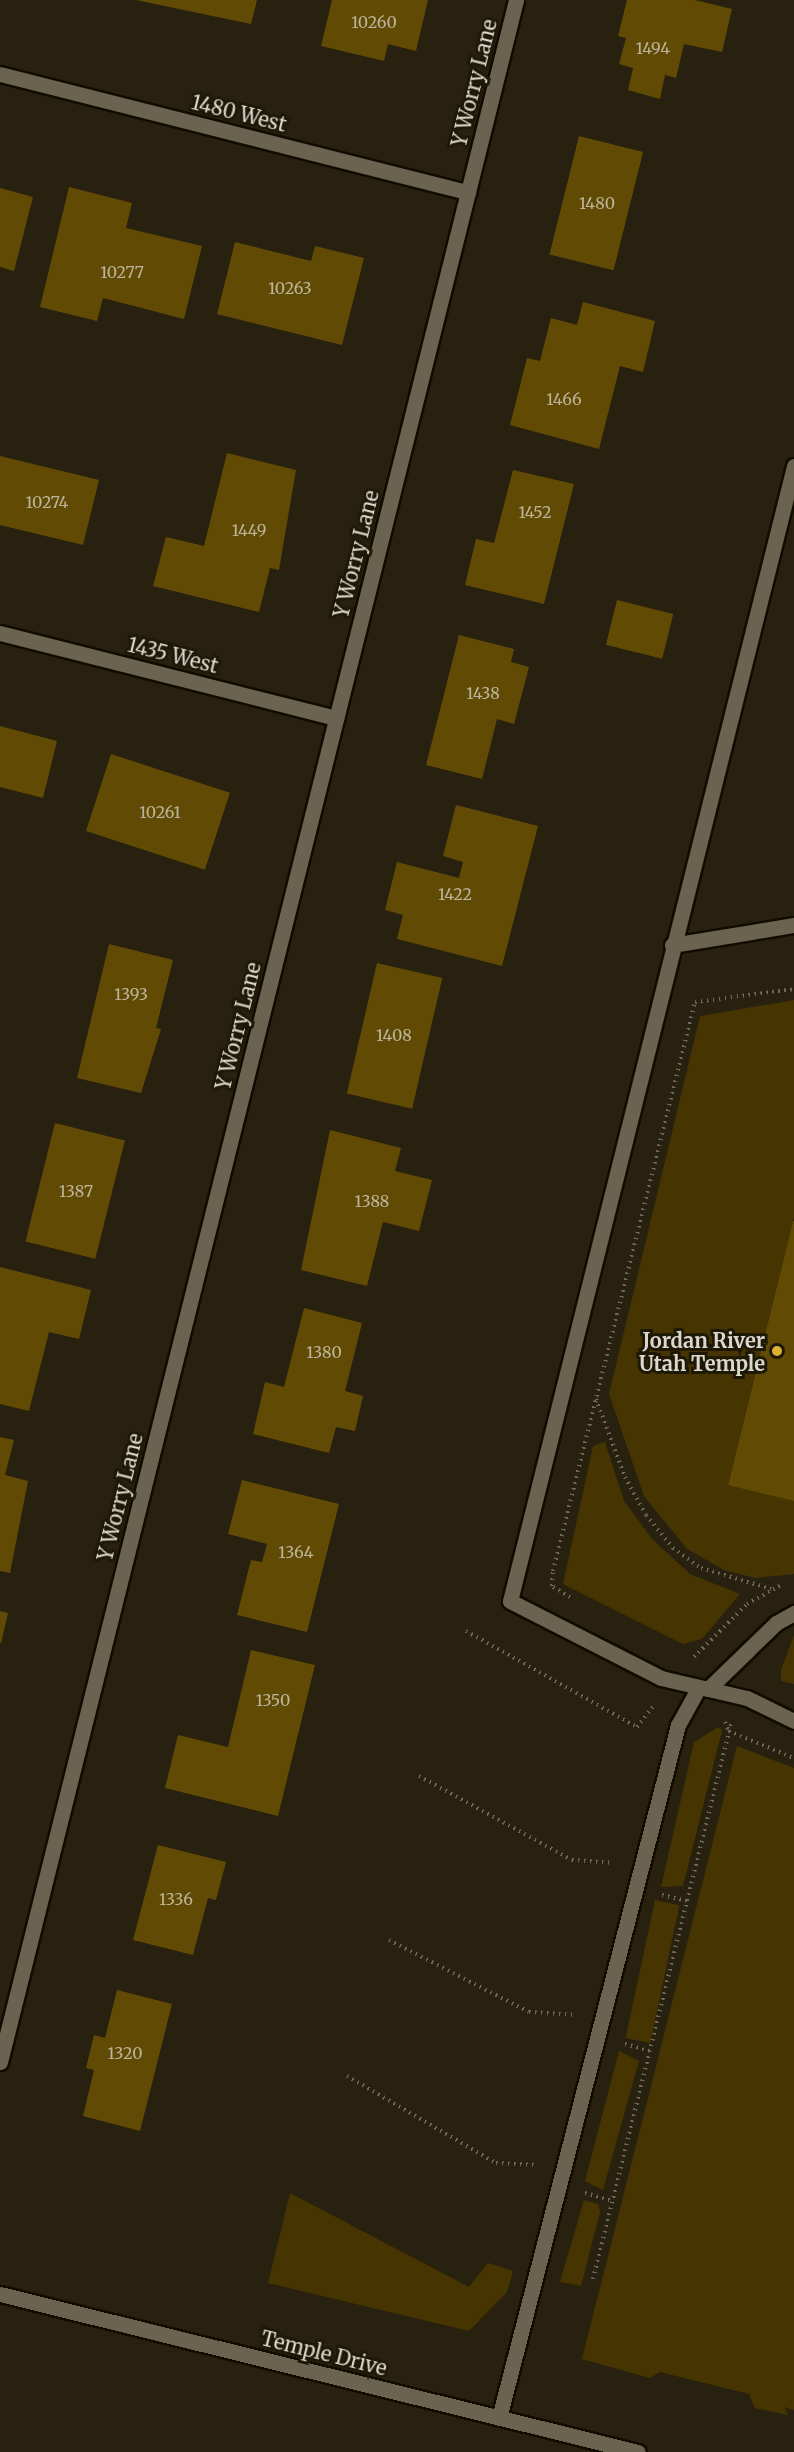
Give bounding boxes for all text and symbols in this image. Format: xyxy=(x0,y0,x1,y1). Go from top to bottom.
house number: 10260 xyxy=(351,12,397,32)
street label: Y Worry Lane xyxy=(447,17,501,149)
house number: 1494 xyxy=(636,38,670,58)
street label: 1480 West xyxy=(189,90,289,136)
house number: 1480 xyxy=(579,193,615,213)
house number: 10277 xyxy=(100,262,144,282)
house number: 10263 xyxy=(268,278,312,298)
house number: 1466 xyxy=(546,389,582,409)
street label: Y Worry Lane xyxy=(329,488,383,620)
house number: 10274 xyxy=(26,492,68,512)
house number: 1452 xyxy=(519,502,551,522)
house number: 1449 xyxy=(232,520,266,540)
street label: 1435 West xyxy=(125,632,221,678)
house number: 1438 xyxy=(466,683,500,703)
house number: 10261 xyxy=(139,802,181,822)
house number: 1422 xyxy=(438,884,472,904)
street label: Y Worry Lane xyxy=(211,960,265,1092)
house number: 1393 xyxy=(114,984,148,1004)
house number: 1408 xyxy=(376,1025,412,1045)
house number: 1387 xyxy=(59,1181,93,1201)
house number: 1388 xyxy=(355,1191,389,1211)
place label: Jordan River Utah Temple xyxy=(639,1328,765,1375)
house number: 1380 xyxy=(306,1342,342,1362)
marker: Jordan River Utah Temple xyxy=(770,1344,784,1358)
street label: Y Worry Lane xyxy=(93,1431,147,1563)
house number: 1364 xyxy=(278,1542,314,1562)
house number: 1350 xyxy=(256,1690,290,1710)
house number: 1336 xyxy=(159,1889,193,1909)
house number: 1320 xyxy=(108,2043,142,2063)
street label: Temple Drive xyxy=(259,2326,389,2380)

